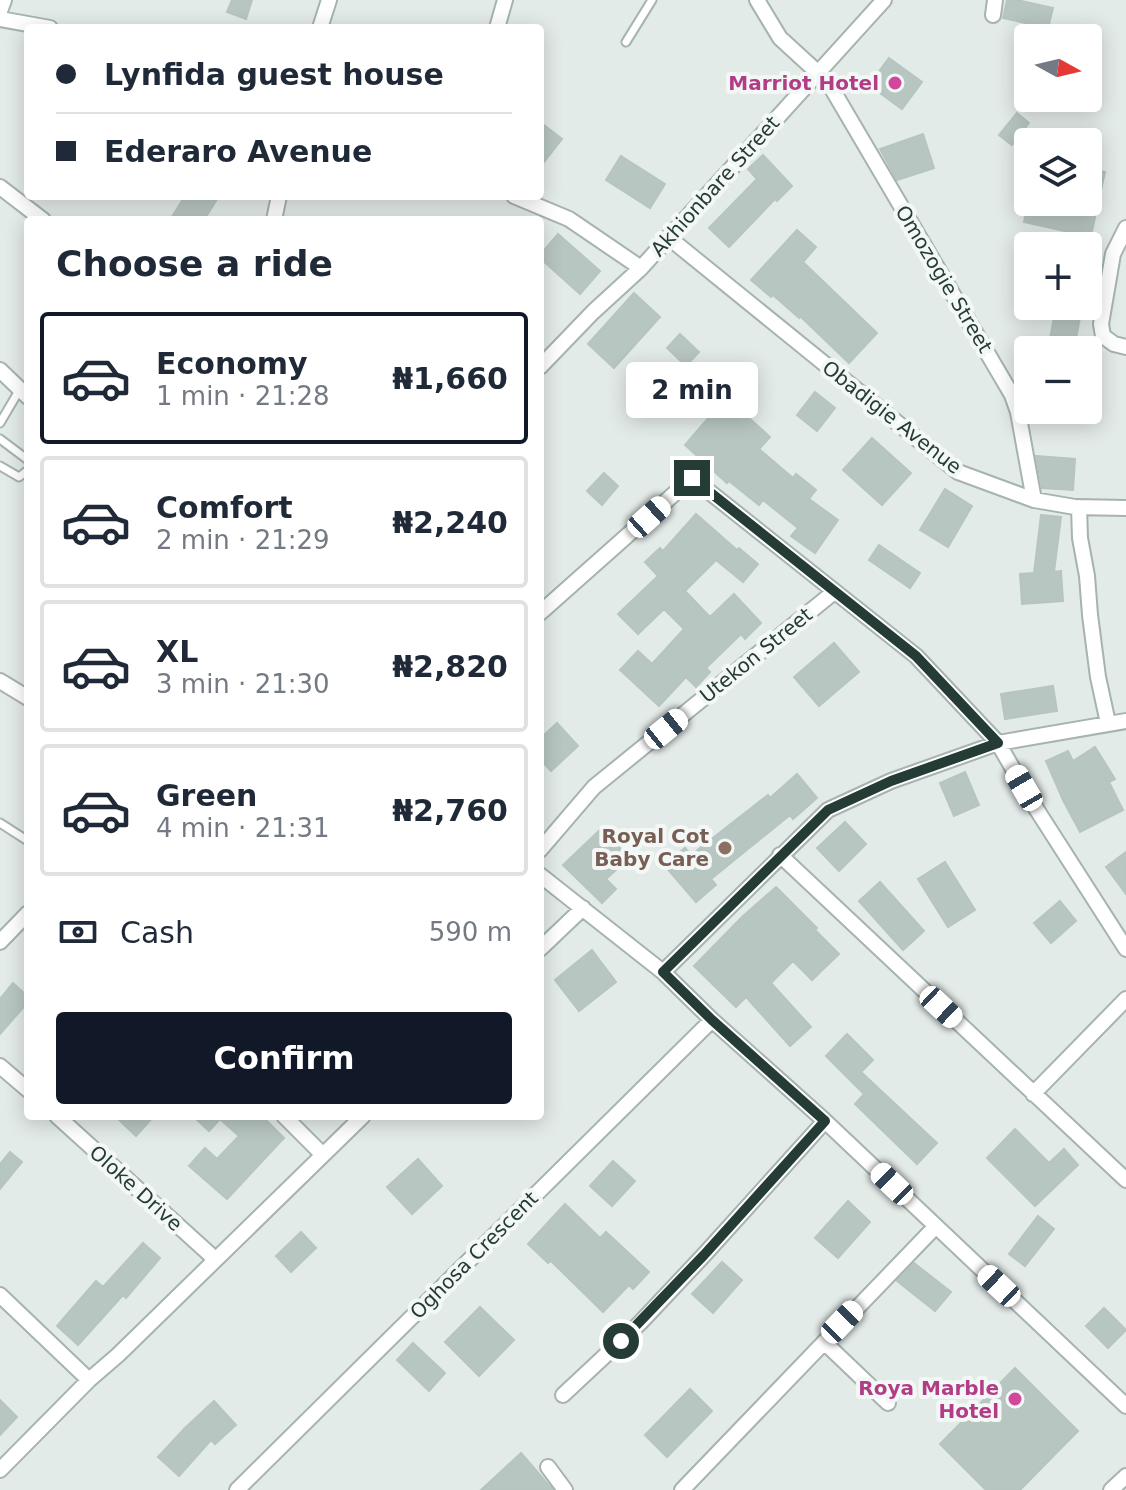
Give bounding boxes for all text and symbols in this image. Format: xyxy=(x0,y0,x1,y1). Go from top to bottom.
north arrow xyxy=(1014,24,1102,112)
map controls xyxy=(1014,24,1102,424)
text: Lynfida guest house xyxy=(104,57,444,92)
place label: Marriot Hotel xyxy=(728,71,879,95)
marker: Marriot Hotel xyxy=(886,74,904,92)
street label: Akhionbare Street xyxy=(646,111,784,261)
button: layers xyxy=(1014,128,1102,216)
text: Ederaro Avenue xyxy=(104,134,372,169)
street label: Omozogie Street xyxy=(890,201,998,357)
button: + xyxy=(1014,232,1102,320)
text: Choose a ride xyxy=(56,243,333,284)
button: − xyxy=(1014,336,1102,424)
icon: car xyxy=(60,342,132,414)
text: Economy xyxy=(156,346,308,381)
street label: Obadigie Avenue xyxy=(818,355,966,479)
text: ₦1,660 xyxy=(392,361,508,396)
callout: 2 min xyxy=(626,362,758,418)
text: 2 min xyxy=(651,375,733,405)
text: 1 min · 21:28 xyxy=(156,381,330,411)
route end xyxy=(674,460,710,496)
icon: car xyxy=(60,486,132,558)
text: Comfort xyxy=(156,490,293,525)
car xyxy=(623,492,675,542)
text: ₦2,240 xyxy=(392,505,508,540)
text: 2 min · 21:29 xyxy=(156,525,330,555)
street label: Utekon Street xyxy=(695,602,817,708)
icon: car xyxy=(60,630,132,702)
text: XL xyxy=(156,634,198,669)
text: ₦2,820 xyxy=(392,649,508,684)
text: 3 min · 21:30 xyxy=(156,669,330,699)
car xyxy=(640,705,692,753)
car xyxy=(1002,761,1046,815)
icon: car xyxy=(60,774,132,846)
text: Green xyxy=(156,778,257,813)
text: ₦2,760 xyxy=(392,793,508,828)
text: 4 min · 21:31 xyxy=(156,813,330,843)
place label: Royal Cot Baby Care xyxy=(594,824,709,871)
marker: Royal Cot Baby Care xyxy=(716,839,734,857)
icon: cash xyxy=(56,910,100,954)
text: Cash xyxy=(120,915,194,950)
text: 590 m xyxy=(429,917,512,947)
car xyxy=(915,982,967,1032)
button: Confirm xyxy=(56,1012,512,1104)
street label: Oloke Drive xyxy=(85,1140,187,1236)
car xyxy=(866,1159,918,1209)
street label: Oghosa Crescent xyxy=(405,1186,543,1324)
car xyxy=(973,1261,1025,1311)
car xyxy=(817,1296,867,1348)
route start xyxy=(603,1323,639,1359)
place label: Roya Marble Hotel xyxy=(858,1376,999,1423)
marker: Roya Marble Hotel xyxy=(1006,1390,1024,1408)

